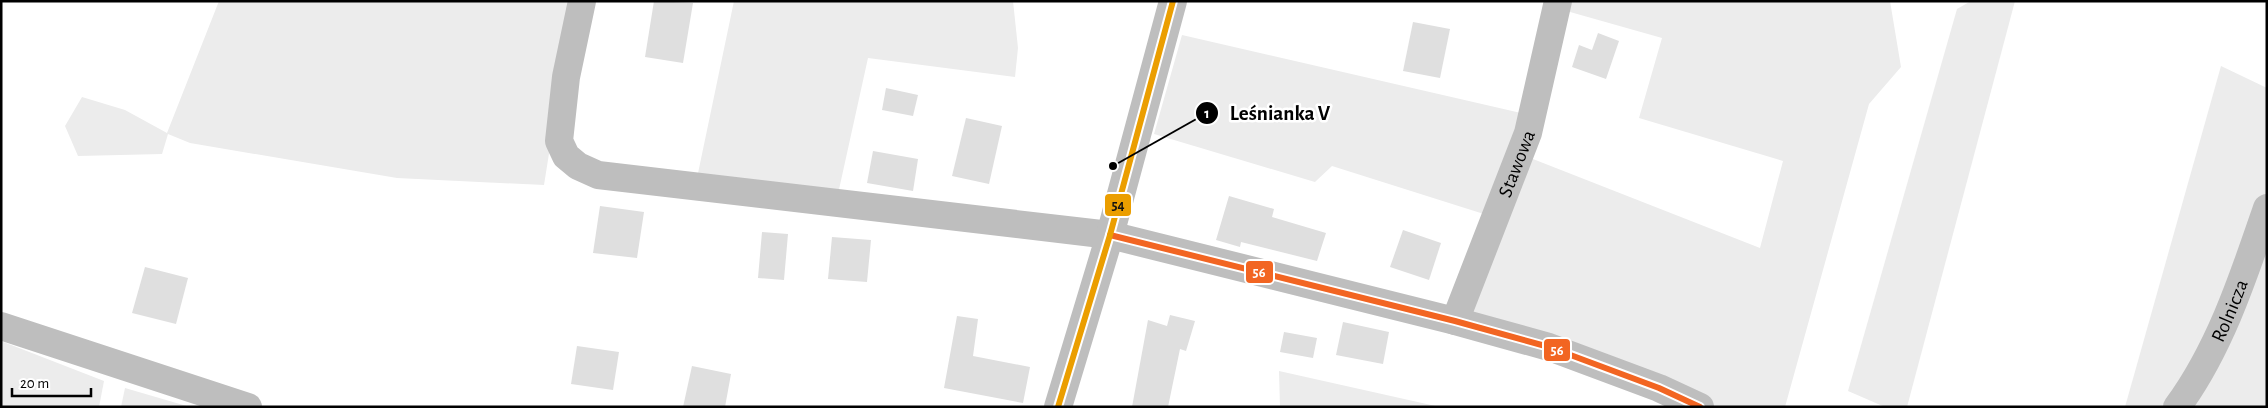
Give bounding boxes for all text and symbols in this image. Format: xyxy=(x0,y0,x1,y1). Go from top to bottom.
callout: Leśnianka V xyxy=(1195,95,1340,131)
text: Leśnianka V xyxy=(1230,103,1331,124)
text: 1 xyxy=(1204,106,1210,121)
street label: Stawowa xyxy=(1495,128,1539,200)
line badge: 54 xyxy=(1104,193,1132,217)
text: 54 xyxy=(1111,199,1125,213)
line badge: 56 xyxy=(1245,260,1274,284)
text: 56 xyxy=(1253,266,1266,280)
street label: Rolnicza xyxy=(2208,277,2252,345)
line badge: 56 xyxy=(1543,338,1571,362)
text: 56 xyxy=(1551,344,1564,358)
scale bar xyxy=(12,366,91,398)
text: 20 m xyxy=(20,376,49,391)

